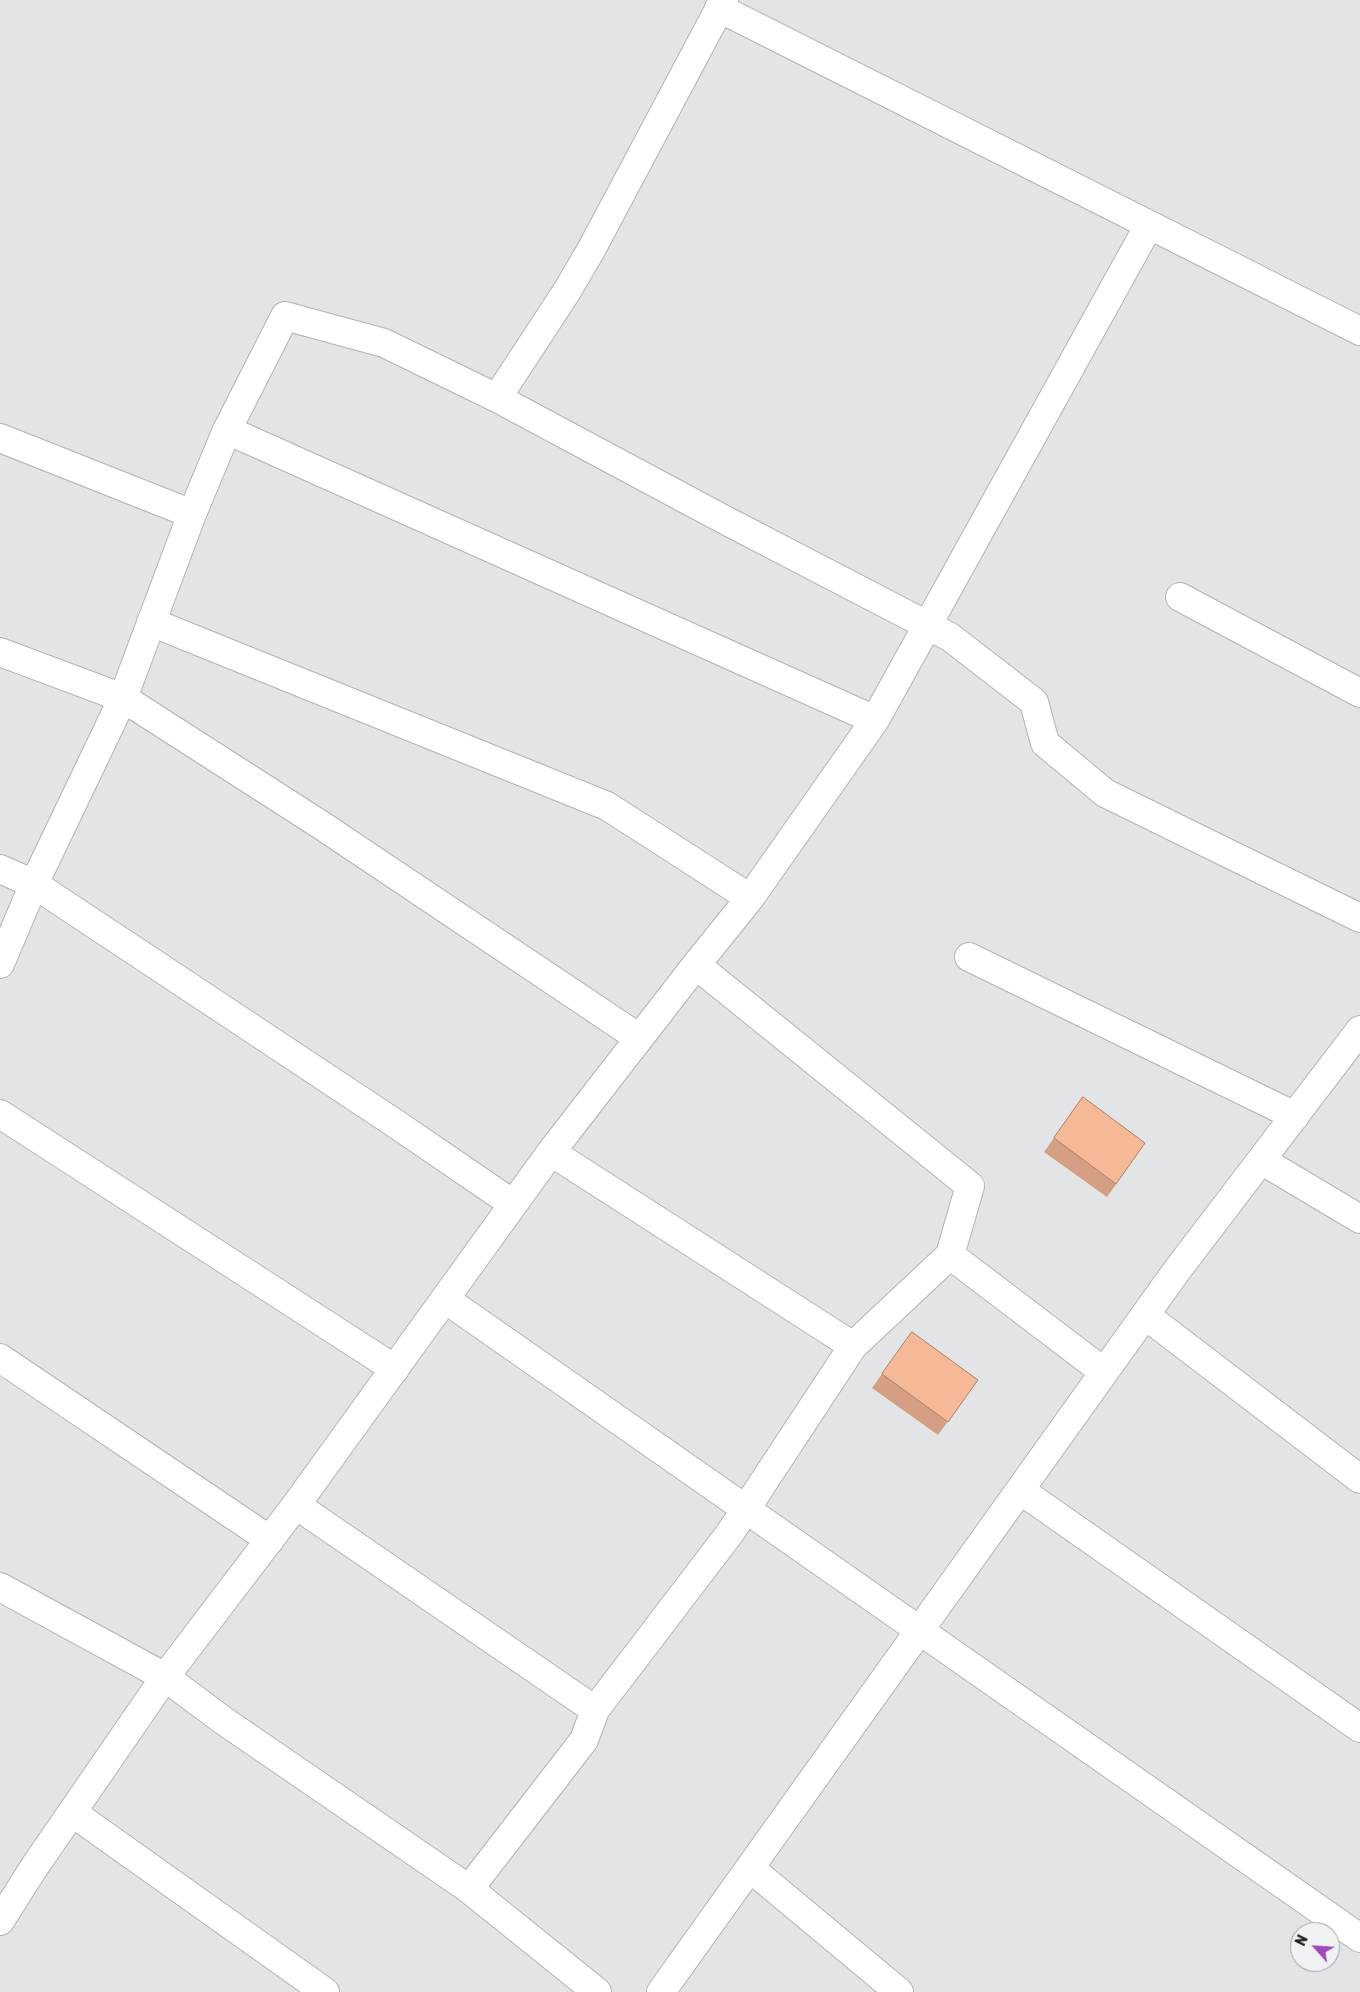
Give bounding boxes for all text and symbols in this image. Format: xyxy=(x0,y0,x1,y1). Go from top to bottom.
north arrow xyxy=(1290,1922,1340,1972)
text: N xyxy=(1292,1932,1312,1949)

